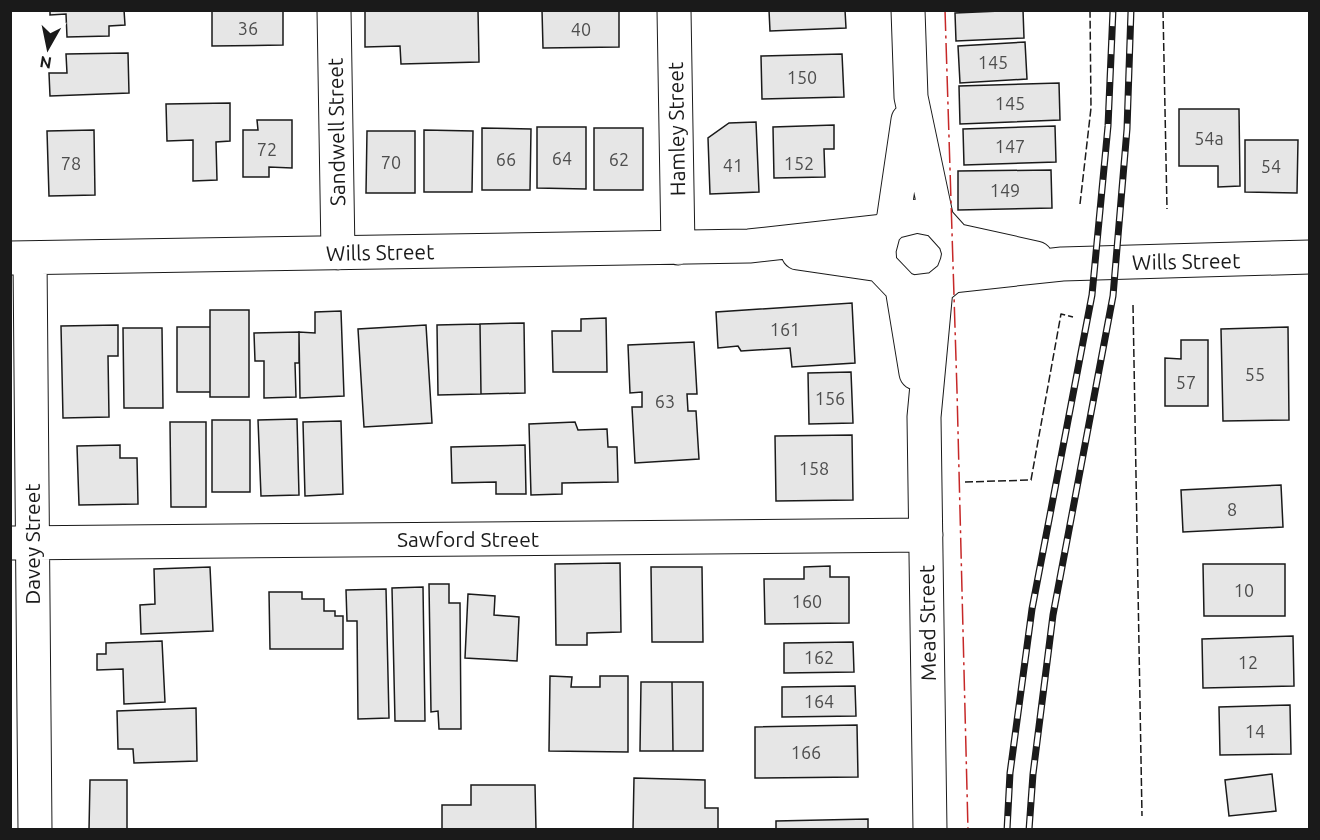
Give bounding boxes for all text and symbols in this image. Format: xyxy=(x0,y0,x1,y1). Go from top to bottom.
north arrow xyxy=(18,18,78,78)
house number: 36 xyxy=(238,18,258,38)
house number: 40 xyxy=(571,19,591,39)
house number: 145 xyxy=(978,52,1008,72)
text: N xyxy=(38,53,53,73)
street label: Sandwell Street xyxy=(323,58,349,206)
street label: Hamley Street xyxy=(663,62,689,196)
house number: 150 xyxy=(787,67,817,87)
house number: 145 xyxy=(995,93,1025,113)
house number: 54a xyxy=(1194,128,1224,148)
house number: 147 xyxy=(995,136,1025,156)
house number: 72 xyxy=(257,139,277,159)
house number: 64 xyxy=(552,148,572,168)
house number: 66 xyxy=(496,149,516,169)
house number: 62 xyxy=(609,149,629,169)
house number: 70 xyxy=(381,152,401,172)
house number: 78 xyxy=(61,153,81,173)
house number: 152 xyxy=(784,153,814,173)
house number: 41 xyxy=(723,155,743,175)
house number: 54 xyxy=(1261,156,1281,176)
house number: 149 xyxy=(990,180,1020,200)
street label: Wills Street xyxy=(326,239,434,265)
street label: Wills Street xyxy=(1132,248,1240,274)
house number: 161 xyxy=(770,319,800,339)
house number: 55 xyxy=(1245,364,1265,384)
house number: 57 xyxy=(1176,372,1196,392)
house number: 156 xyxy=(815,388,845,408)
house number: 63 xyxy=(655,391,675,411)
house number: 158 xyxy=(799,458,829,478)
street label: Davey Street xyxy=(20,484,44,604)
house number: 8 xyxy=(1227,499,1237,519)
street label: Sawford Street xyxy=(397,527,539,551)
street label: Mead Street xyxy=(914,565,940,681)
house number: 10 xyxy=(1234,580,1254,600)
house number: 160 xyxy=(792,591,822,611)
house number: 162 xyxy=(804,647,834,667)
house number: 12 xyxy=(1238,652,1258,672)
house number: 164 xyxy=(804,691,834,711)
house number: 14 xyxy=(1245,721,1265,741)
house number: 166 xyxy=(791,742,821,762)

